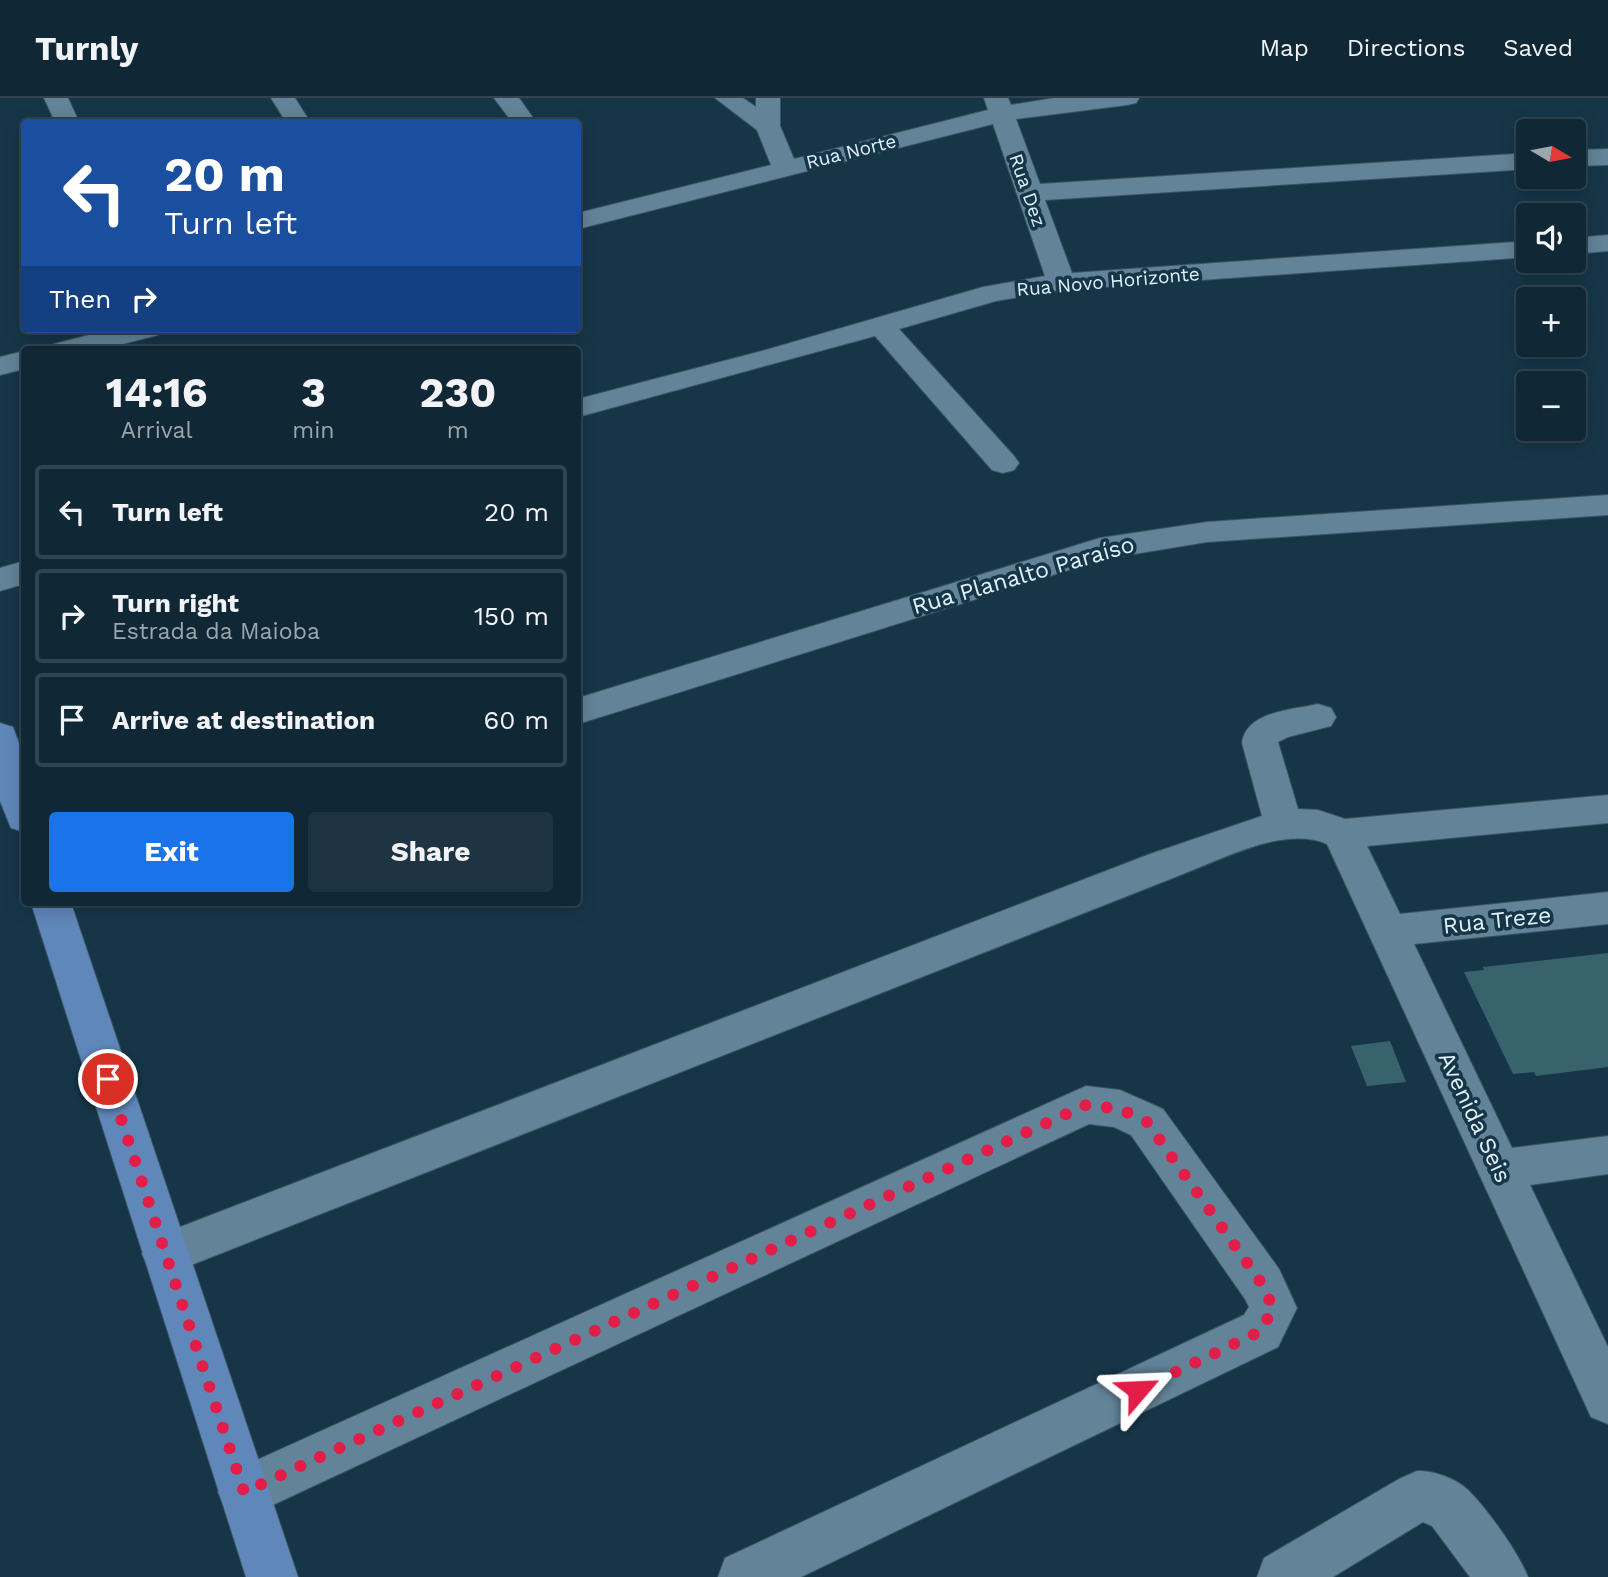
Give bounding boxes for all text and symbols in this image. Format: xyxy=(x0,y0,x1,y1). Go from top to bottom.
text: Turnly xyxy=(35,29,138,68)
text: Map xyxy=(1260,34,1309,62)
text: Directions xyxy=(1347,34,1465,62)
text: Saved xyxy=(1503,34,1573,62)
north arrow xyxy=(1516,119,1586,189)
map controls xyxy=(1516,119,1586,441)
street label: Rua Norte xyxy=(804,129,899,174)
text: 20 m xyxy=(164,145,285,203)
icon: left xyxy=(49,147,140,238)
street label: Rua Dez xyxy=(1004,151,1051,230)
button: sound xyxy=(1516,203,1586,273)
text: Turn left xyxy=(164,204,297,242)
street label: Rua Novo Horizonte xyxy=(1015,262,1201,301)
icon: right xyxy=(125,280,163,318)
text: Then xyxy=(49,284,111,314)
button: + xyxy=(1516,287,1586,357)
text: 14:16 xyxy=(106,368,208,417)
text: 3 xyxy=(301,368,326,417)
text: 230 xyxy=(419,368,496,417)
button: − xyxy=(1516,371,1586,441)
text: Arrival xyxy=(121,417,193,444)
text: min xyxy=(292,417,335,444)
text: m xyxy=(447,417,469,444)
icon: left xyxy=(53,493,91,531)
text: Turn left xyxy=(112,497,223,527)
text: 20 m xyxy=(484,497,549,527)
street label: Rua Planalto Paraíso xyxy=(909,531,1137,620)
text: Turn right xyxy=(112,588,239,618)
icon: right xyxy=(53,597,91,635)
text: 150 m xyxy=(474,601,549,631)
text: Estrada da Maioba xyxy=(112,618,320,645)
icon: arrive xyxy=(53,701,91,739)
text: Arrive at destination xyxy=(112,705,375,735)
text: 60 m xyxy=(483,705,549,735)
button: Exit xyxy=(49,812,294,892)
button: Share xyxy=(308,812,553,892)
street label: Rua Treze xyxy=(1441,901,1553,940)
street label: Avenida Seis xyxy=(1433,1048,1517,1187)
pin xyxy=(78,1049,138,1109)
icon: arrive xyxy=(89,1060,127,1098)
position arrow xyxy=(1101,1353,1175,1427)

